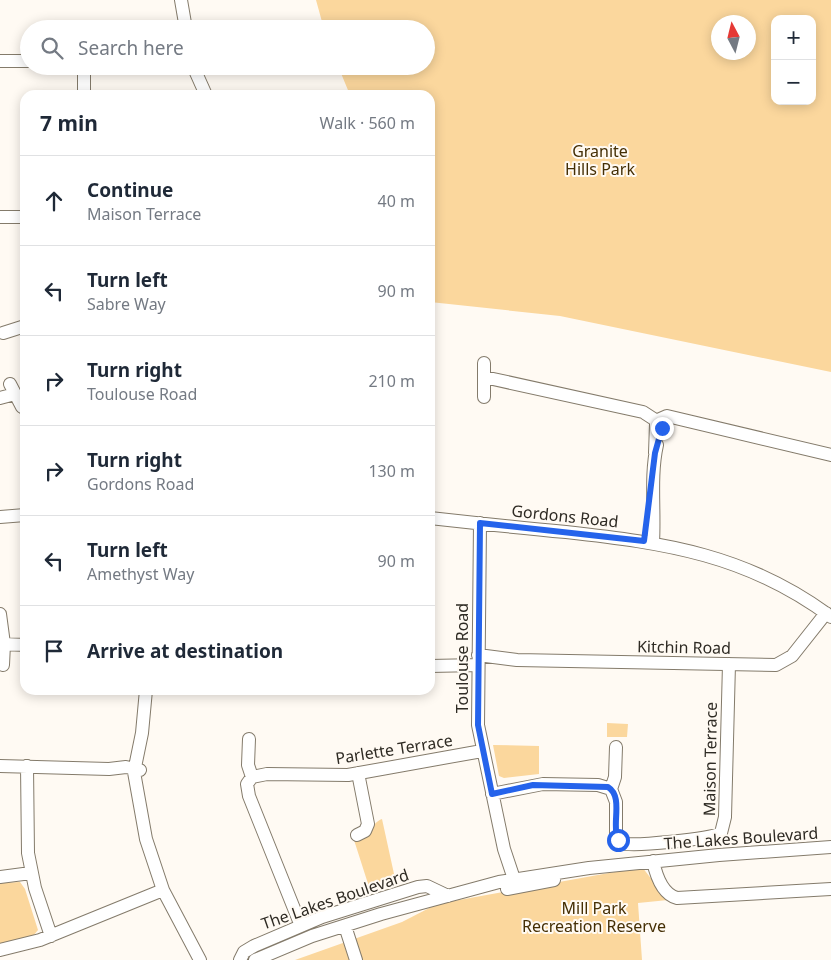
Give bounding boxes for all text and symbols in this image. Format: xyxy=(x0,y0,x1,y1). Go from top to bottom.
north arrow xyxy=(711,15,756,60)
map controls xyxy=(771,15,816,105)
button: + xyxy=(771,15,816,60)
search box xyxy=(20,20,435,75)
icon: search xyxy=(38,34,66,62)
text: Search here xyxy=(78,35,184,61)
button: − xyxy=(771,60,816,105)
text: 7 min xyxy=(40,109,98,137)
text: Walk · 560 m xyxy=(320,112,415,134)
park label: Granite Hills Park xyxy=(565,140,635,180)
text: Continue xyxy=(87,177,173,203)
icon: ahead xyxy=(40,187,68,215)
text: 40 m xyxy=(378,190,415,212)
text: Maison Terrace xyxy=(87,203,201,225)
text: Turn left xyxy=(87,267,168,293)
icon: left xyxy=(40,277,68,305)
text: 90 m xyxy=(378,280,415,302)
text: Sabre Way xyxy=(87,293,166,315)
text: Turn right xyxy=(87,357,182,383)
icon: right xyxy=(40,367,68,395)
text: 210 m xyxy=(368,370,415,392)
text: Toulouse Road xyxy=(87,383,197,405)
route end xyxy=(651,417,674,440)
text: Turn right xyxy=(87,447,182,473)
icon: right xyxy=(40,457,68,485)
text: 130 m xyxy=(368,460,415,482)
text: Gordons Road xyxy=(87,473,194,495)
street label: Gordons Road xyxy=(510,499,620,533)
text: Turn left xyxy=(87,537,168,563)
icon: left xyxy=(40,547,68,575)
text: 90 m xyxy=(378,550,415,572)
text: Amethyst Way xyxy=(87,563,194,585)
street label: Toulouse Road xyxy=(451,603,473,713)
street label: Kitchin Road xyxy=(637,635,731,659)
icon: arrive xyxy=(40,637,68,665)
text: Arrive at destination xyxy=(87,638,283,664)
street label: Maison Terrace xyxy=(698,702,722,816)
street label: Parlette Terrace xyxy=(334,729,454,769)
street label: The Lakes Boulevard xyxy=(663,822,819,854)
route start xyxy=(607,829,630,852)
street label: The Lakes Boulevard xyxy=(258,863,412,935)
park label: Mill Park Recreation Reserve xyxy=(522,897,666,937)

